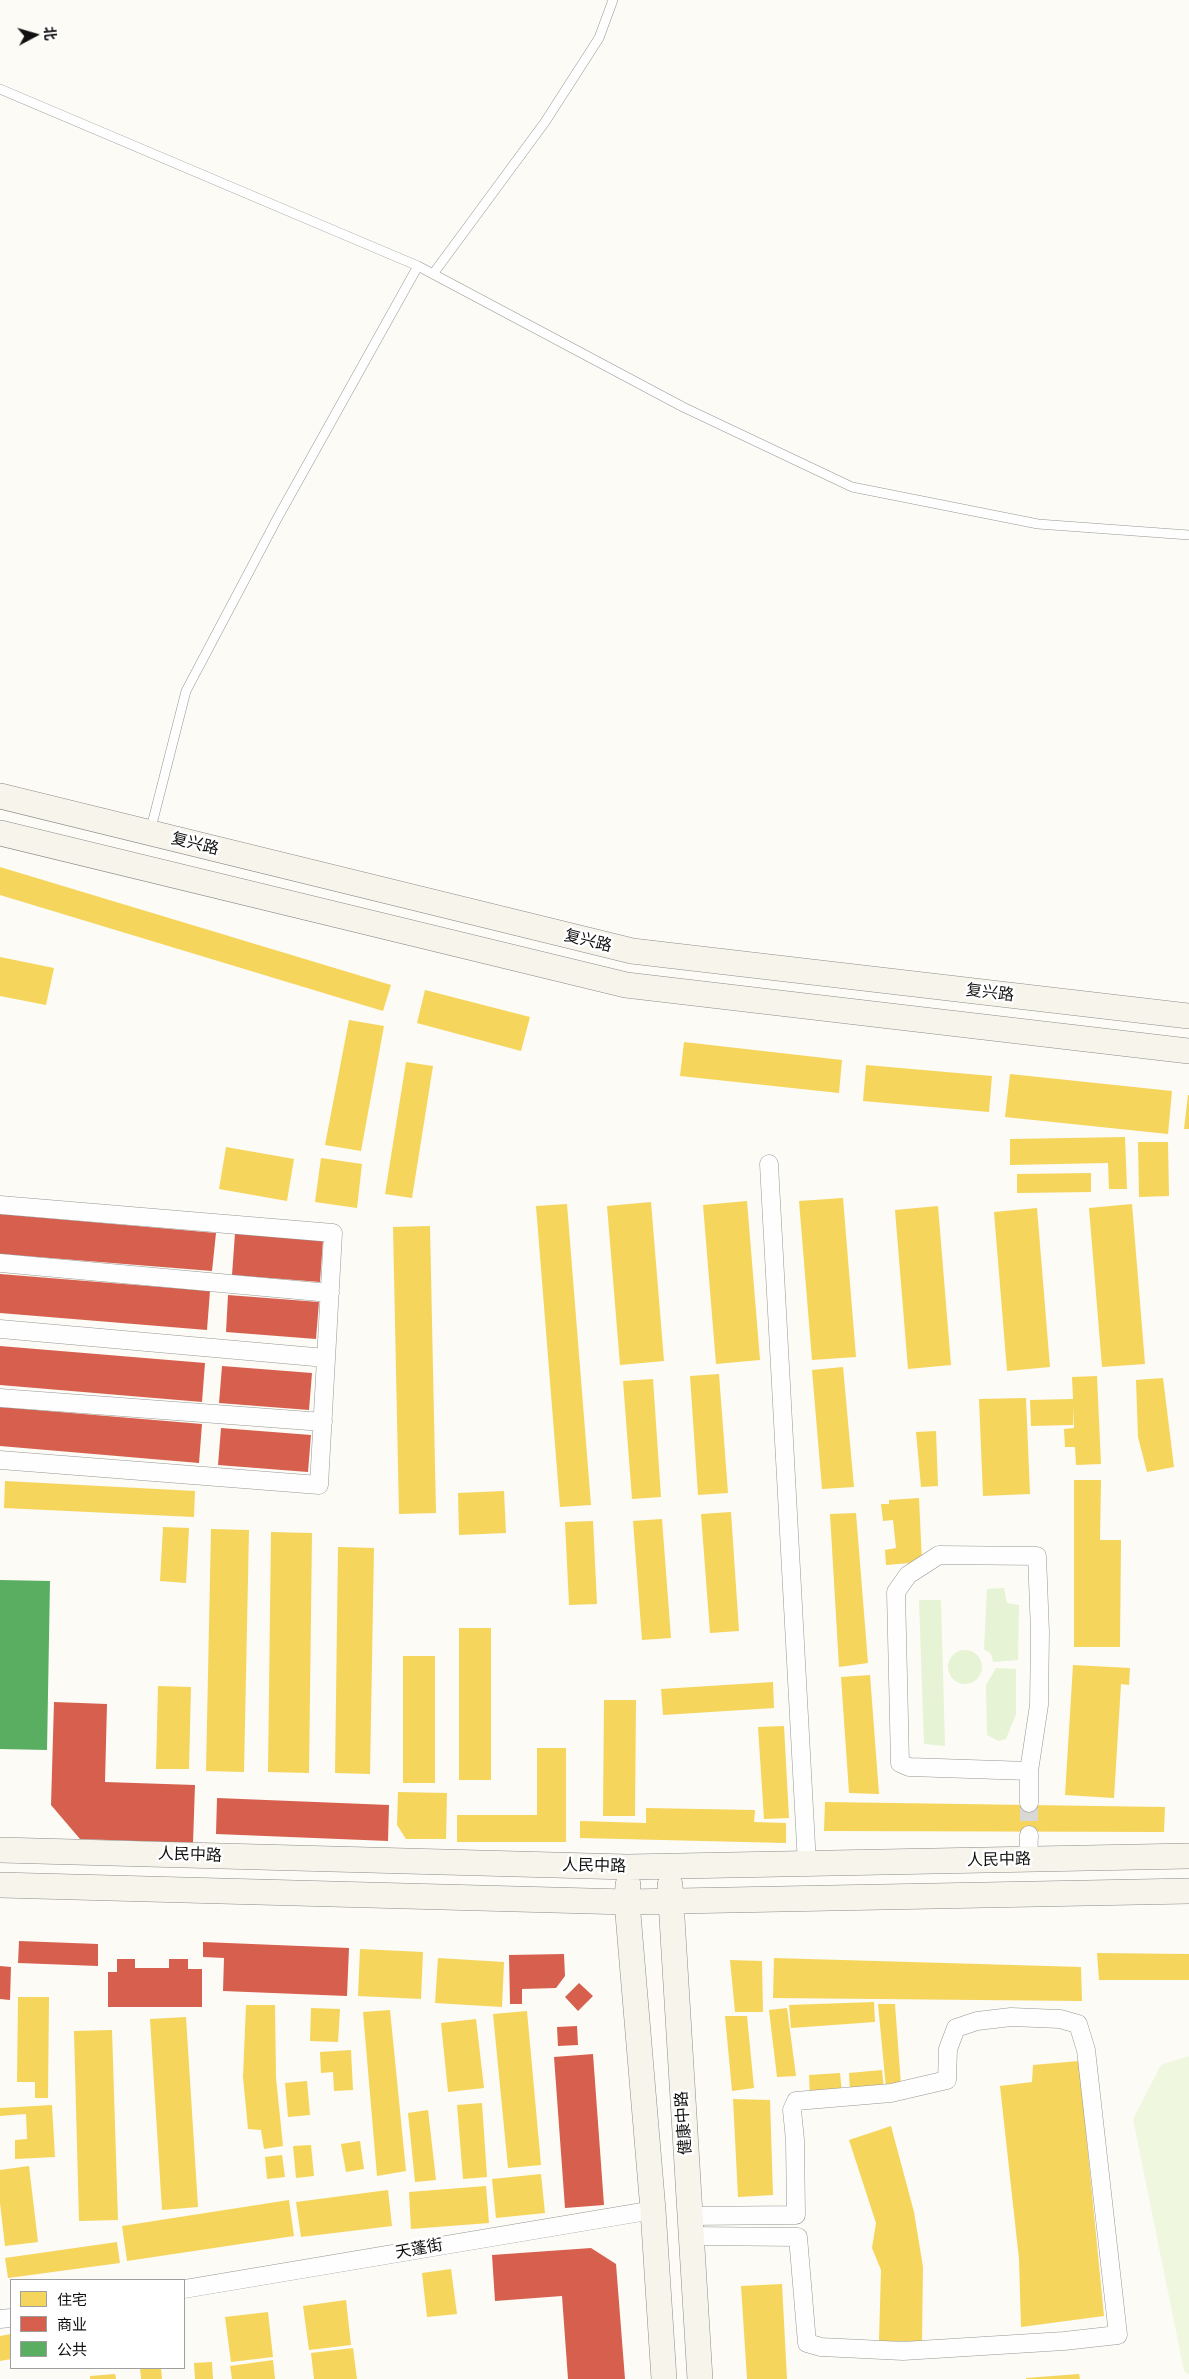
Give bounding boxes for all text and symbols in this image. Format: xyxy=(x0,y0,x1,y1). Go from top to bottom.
north arrow xyxy=(10,10,60,60)
text: 北 xyxy=(40,26,60,41)
street label: 复兴路 xyxy=(169,829,221,859)
street label: 复兴路 xyxy=(562,926,614,956)
street label: 复兴路 xyxy=(965,981,1015,1005)
street label: 人民中路 xyxy=(158,1844,222,1866)
street label: 人民中路 xyxy=(967,1850,1031,1870)
street label: 人民中路 xyxy=(562,1856,626,1876)
street label: 健康中路 xyxy=(672,2090,696,2156)
street label: 天蓬街 xyxy=(394,2235,444,2263)
legend xyxy=(10,2279,185,2369)
text: 住宅 xyxy=(57,2290,87,2309)
text: 商业 xyxy=(57,2315,87,2334)
text: 公共 xyxy=(57,2340,87,2359)

